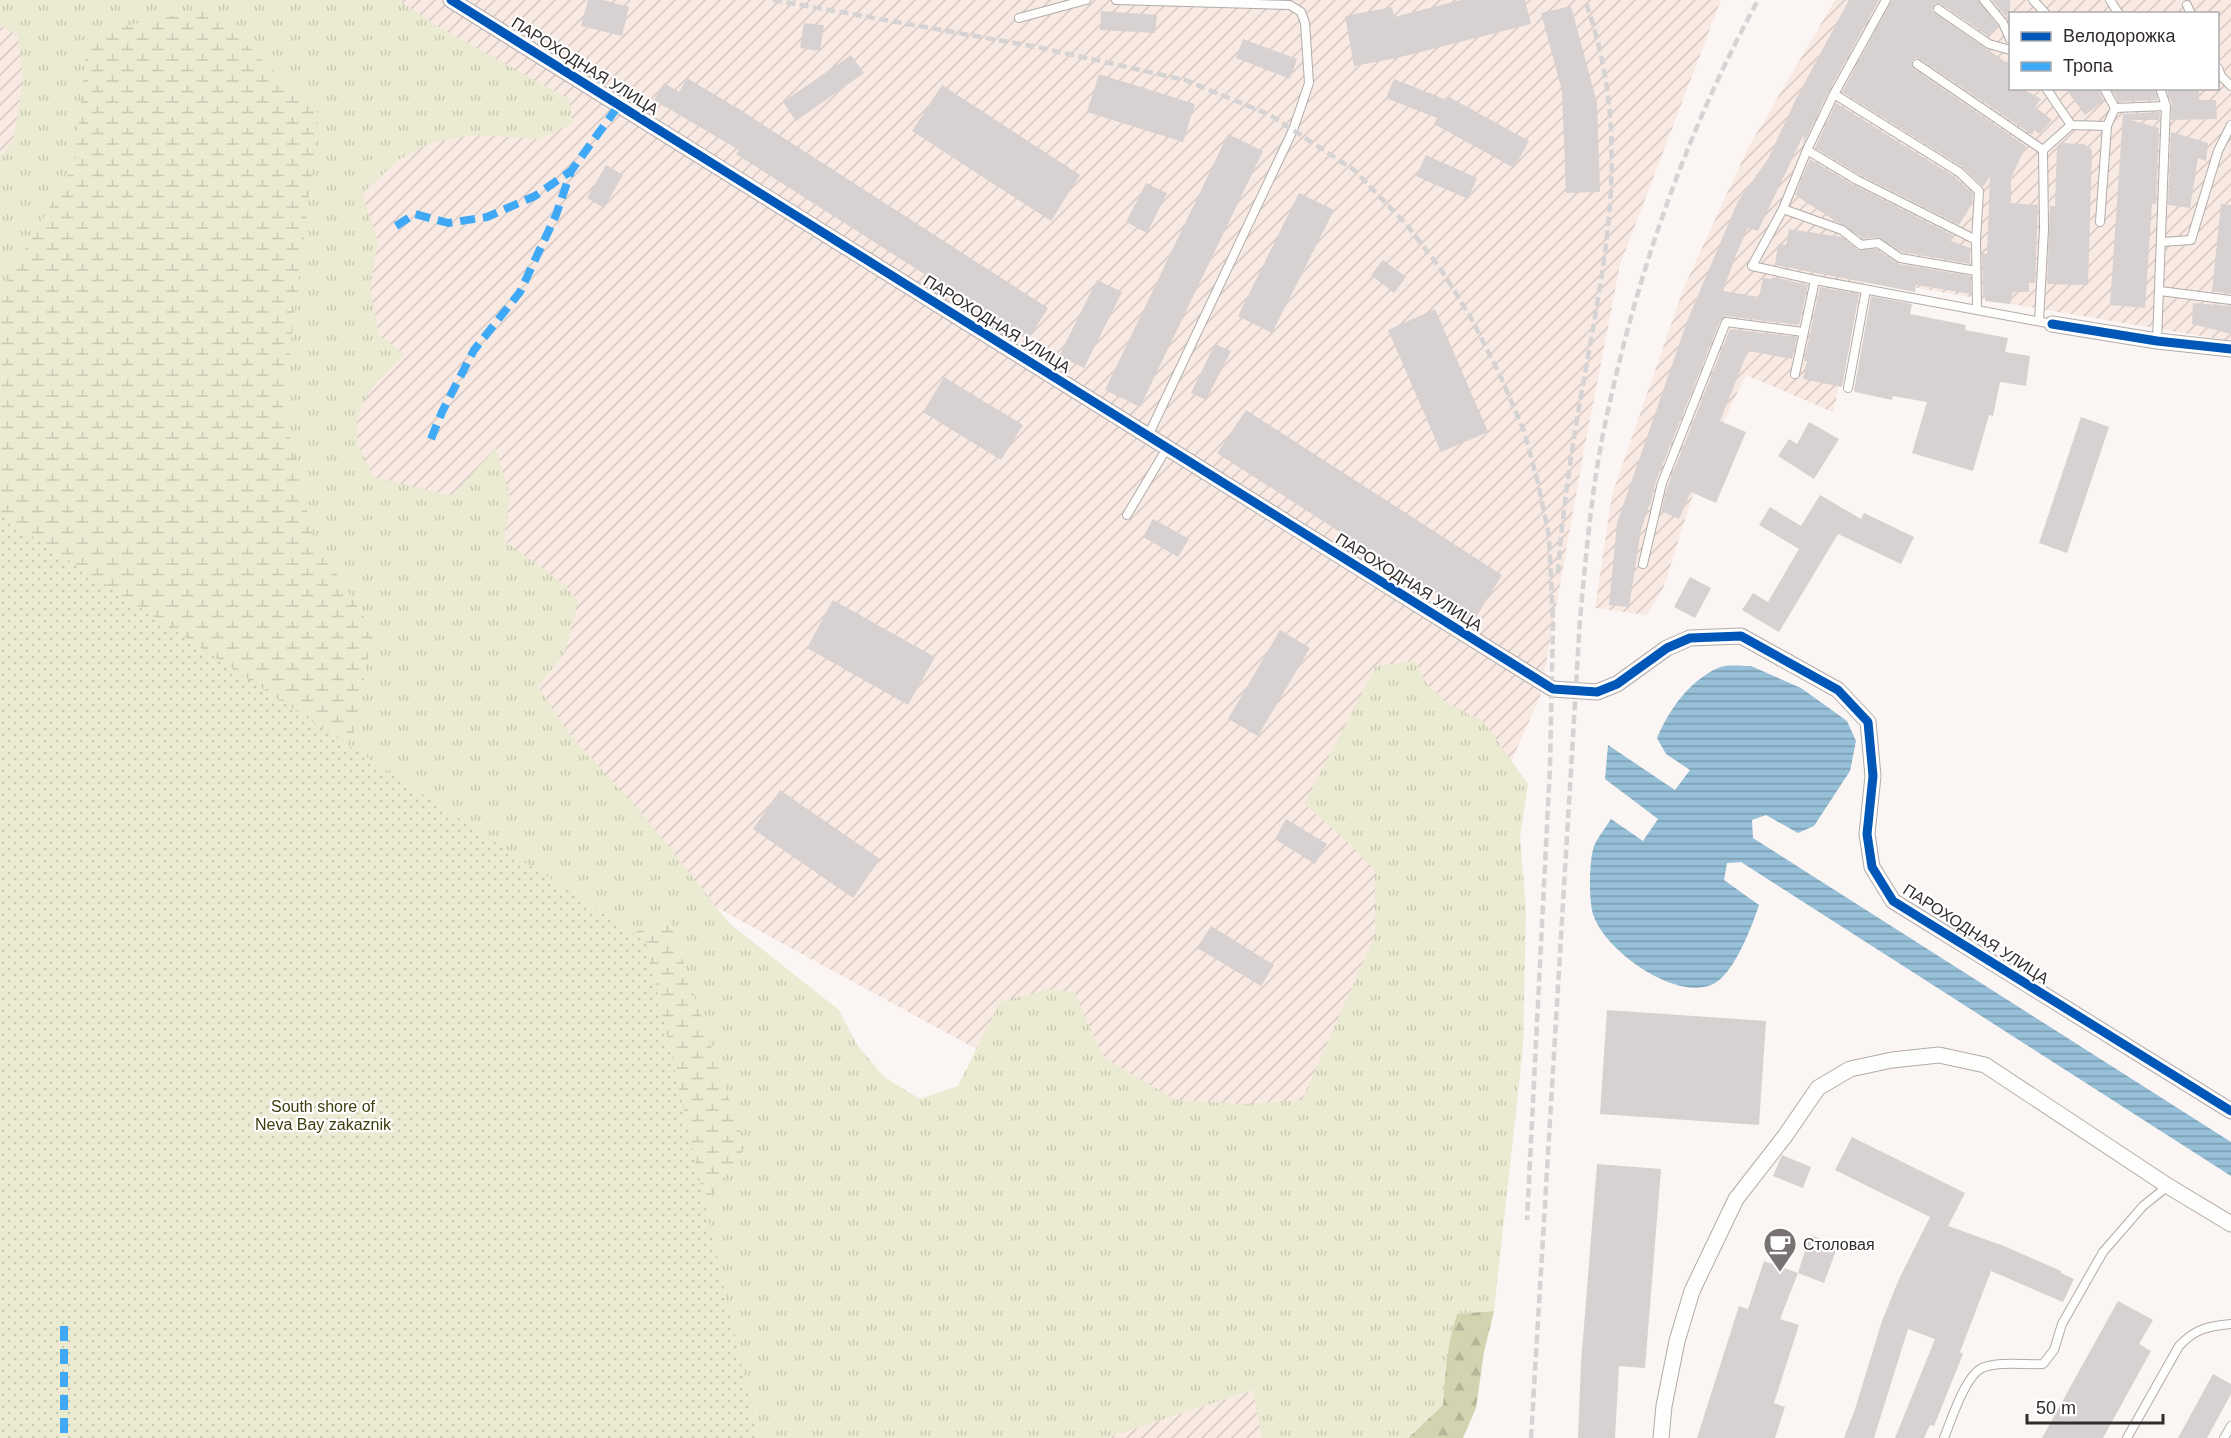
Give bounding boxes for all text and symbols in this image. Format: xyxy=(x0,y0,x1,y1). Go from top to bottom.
legend xyxy=(2009,12,2219,90)
street label: ПАРОХОДНАЯ УЛИЦА xyxy=(509,14,662,118)
text: Велодорожка xyxy=(2063,26,2176,46)
text: Тропа xyxy=(2063,56,2114,76)
street label: ПАРОХОДНАЯ УЛИЦА xyxy=(921,272,1074,376)
street label: ПАРОХОДНАЯ УЛИЦА xyxy=(1333,530,1486,634)
street label: ПАРОХОДНАЯ УЛИЦА xyxy=(1900,881,2052,988)
park label: South shore of Neva Bay zakaznik xyxy=(255,1098,392,1133)
cafe icon: Столовая xyxy=(1762,1226,1798,1273)
place label: Столовая xyxy=(1803,1236,1875,1253)
scale bar xyxy=(2027,1387,2164,1425)
text: 50 m xyxy=(2036,1398,2076,1418)

